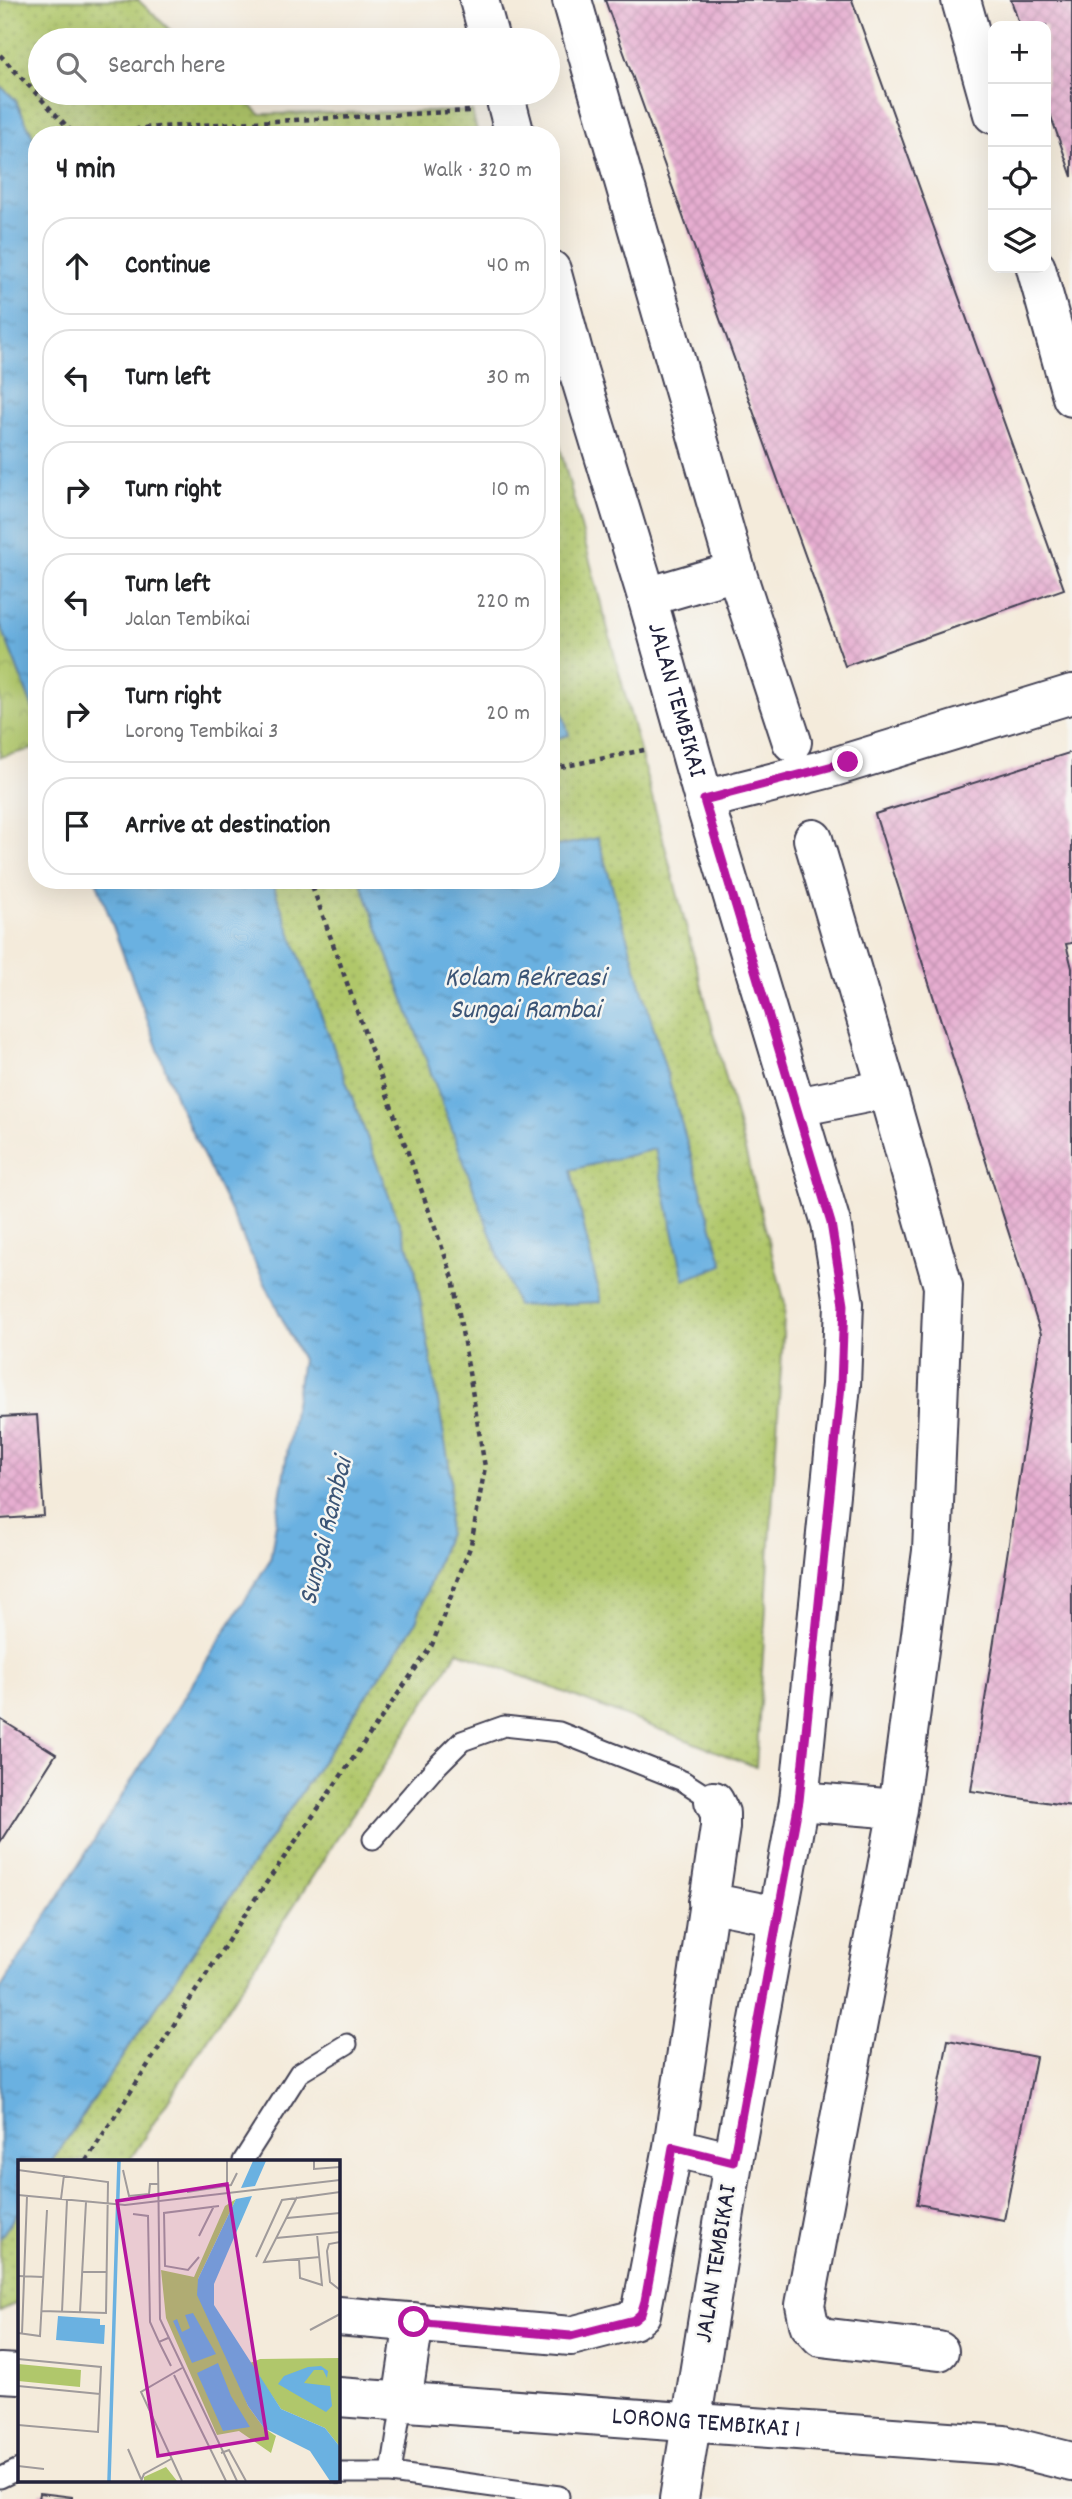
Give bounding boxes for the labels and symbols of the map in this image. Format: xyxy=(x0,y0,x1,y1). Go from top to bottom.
street label: JALAN TEMBIKAI xyxy=(637,618,715,782)
route end xyxy=(832,746,863,777)
water label: Kolam Rekreasi Sungai Rambai xyxy=(444,960,609,1032)
water label: Sungai Rambai xyxy=(290,1450,367,1610)
inset map xyxy=(18,2160,340,2482)
street label: JALAN TEMBIKAI xyxy=(686,2182,748,2346)
route start xyxy=(398,2306,429,2337)
street label: LORONG TEMBIKAI 1 xyxy=(610,2398,802,2449)

